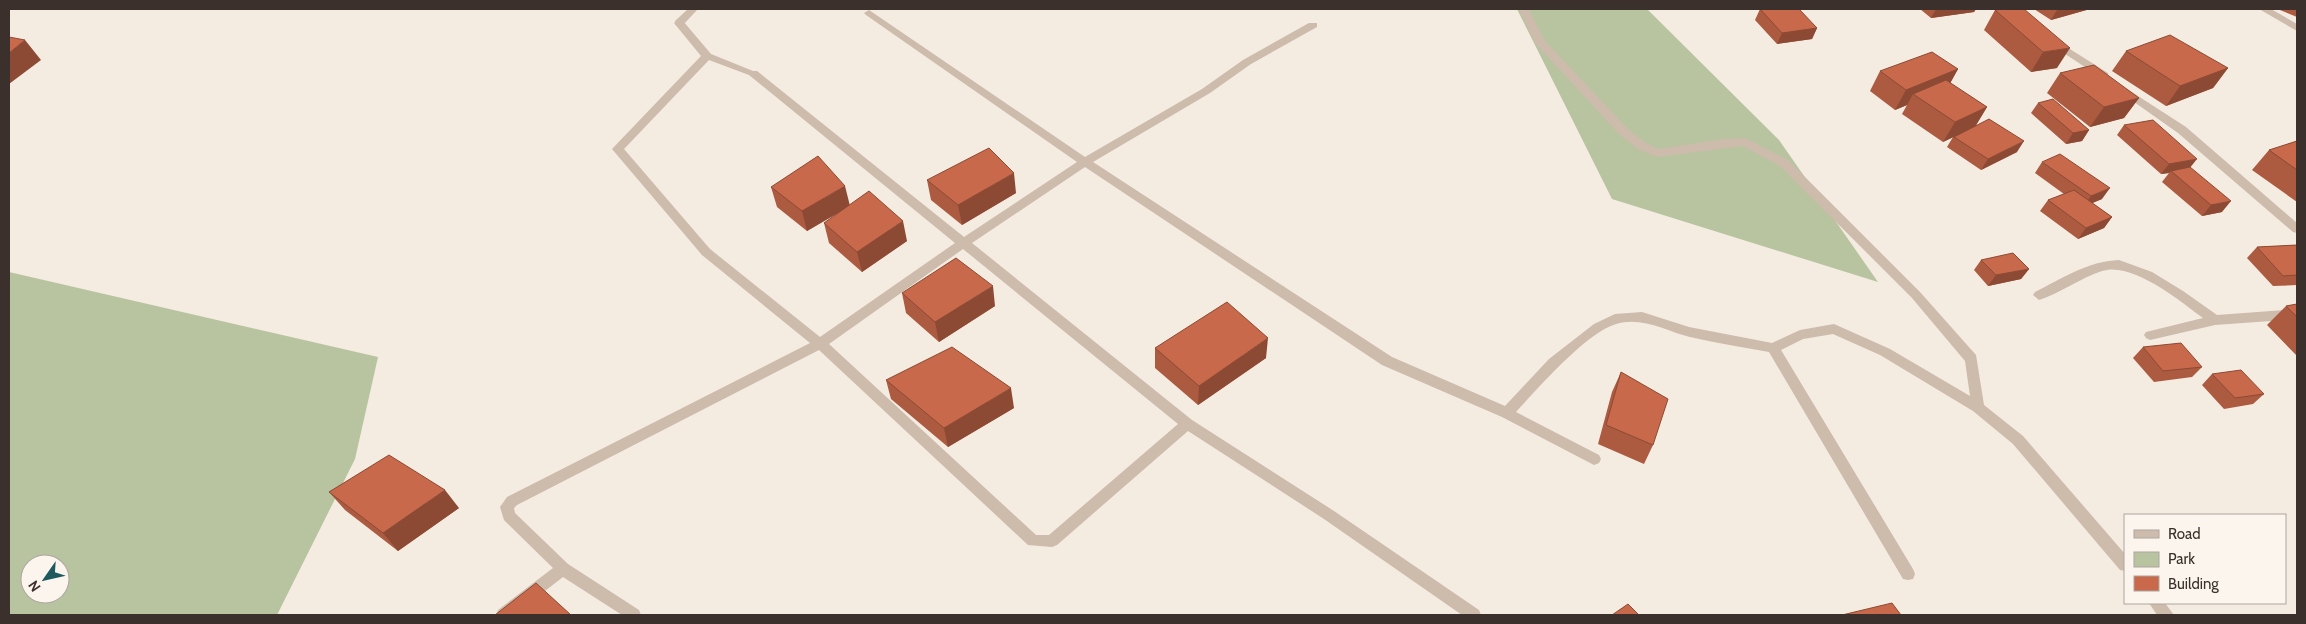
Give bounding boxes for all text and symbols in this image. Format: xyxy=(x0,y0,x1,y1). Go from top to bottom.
legend xyxy=(2124,514,2286,604)
text: Road xyxy=(2168,525,2201,543)
text: Park xyxy=(2168,550,2195,568)
north arrow xyxy=(20,554,70,604)
text: Building xyxy=(2168,575,2219,593)
text: N xyxy=(24,577,44,595)

